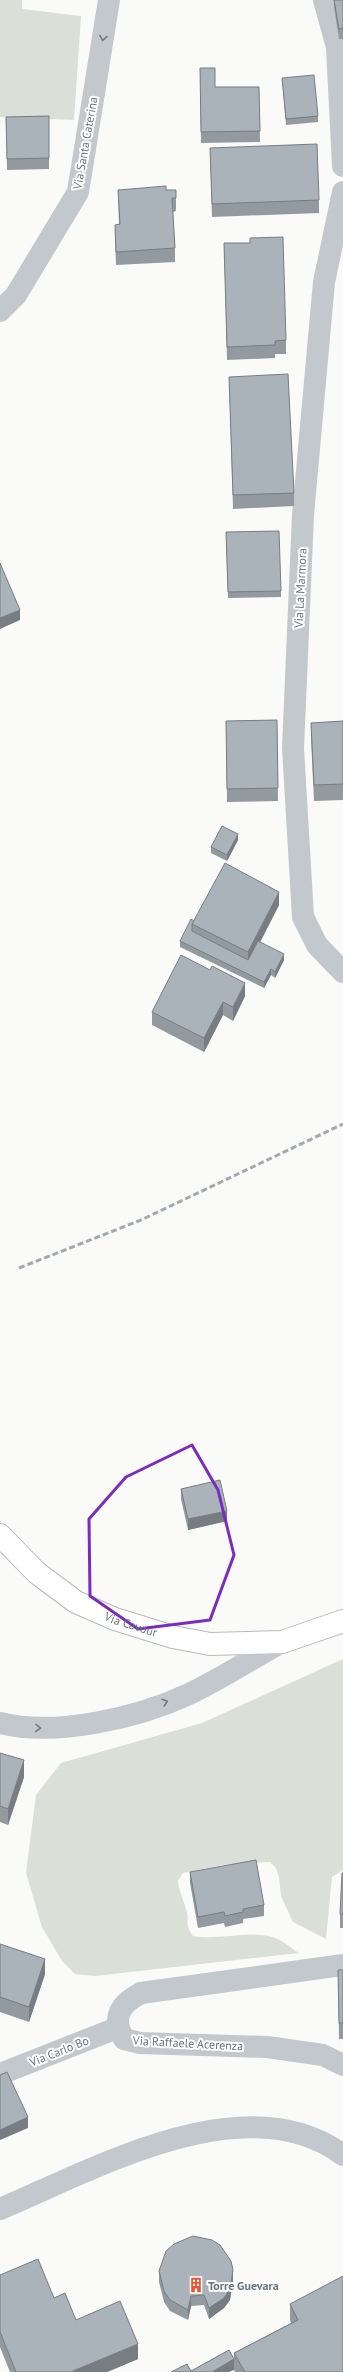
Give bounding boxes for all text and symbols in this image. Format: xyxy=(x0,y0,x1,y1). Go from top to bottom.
one-way arrow xyxy=(99,35,108,42)
street label: Via Santa Caterina xyxy=(69,95,101,191)
street label: Via La Marmora xyxy=(290,548,310,629)
street label: Via Cavour xyxy=(102,1608,159,1639)
one-way arrow xyxy=(161,1699,168,1707)
one-way arrow xyxy=(35,1724,41,1732)
street label: Via Carlo Bo xyxy=(26,2032,91,2070)
street label: Via Raffaele Acerenza xyxy=(131,2033,244,2053)
building icon: Torre Guevara xyxy=(187,2276,205,2294)
place label: Torre Guevara xyxy=(208,2278,279,2293)

